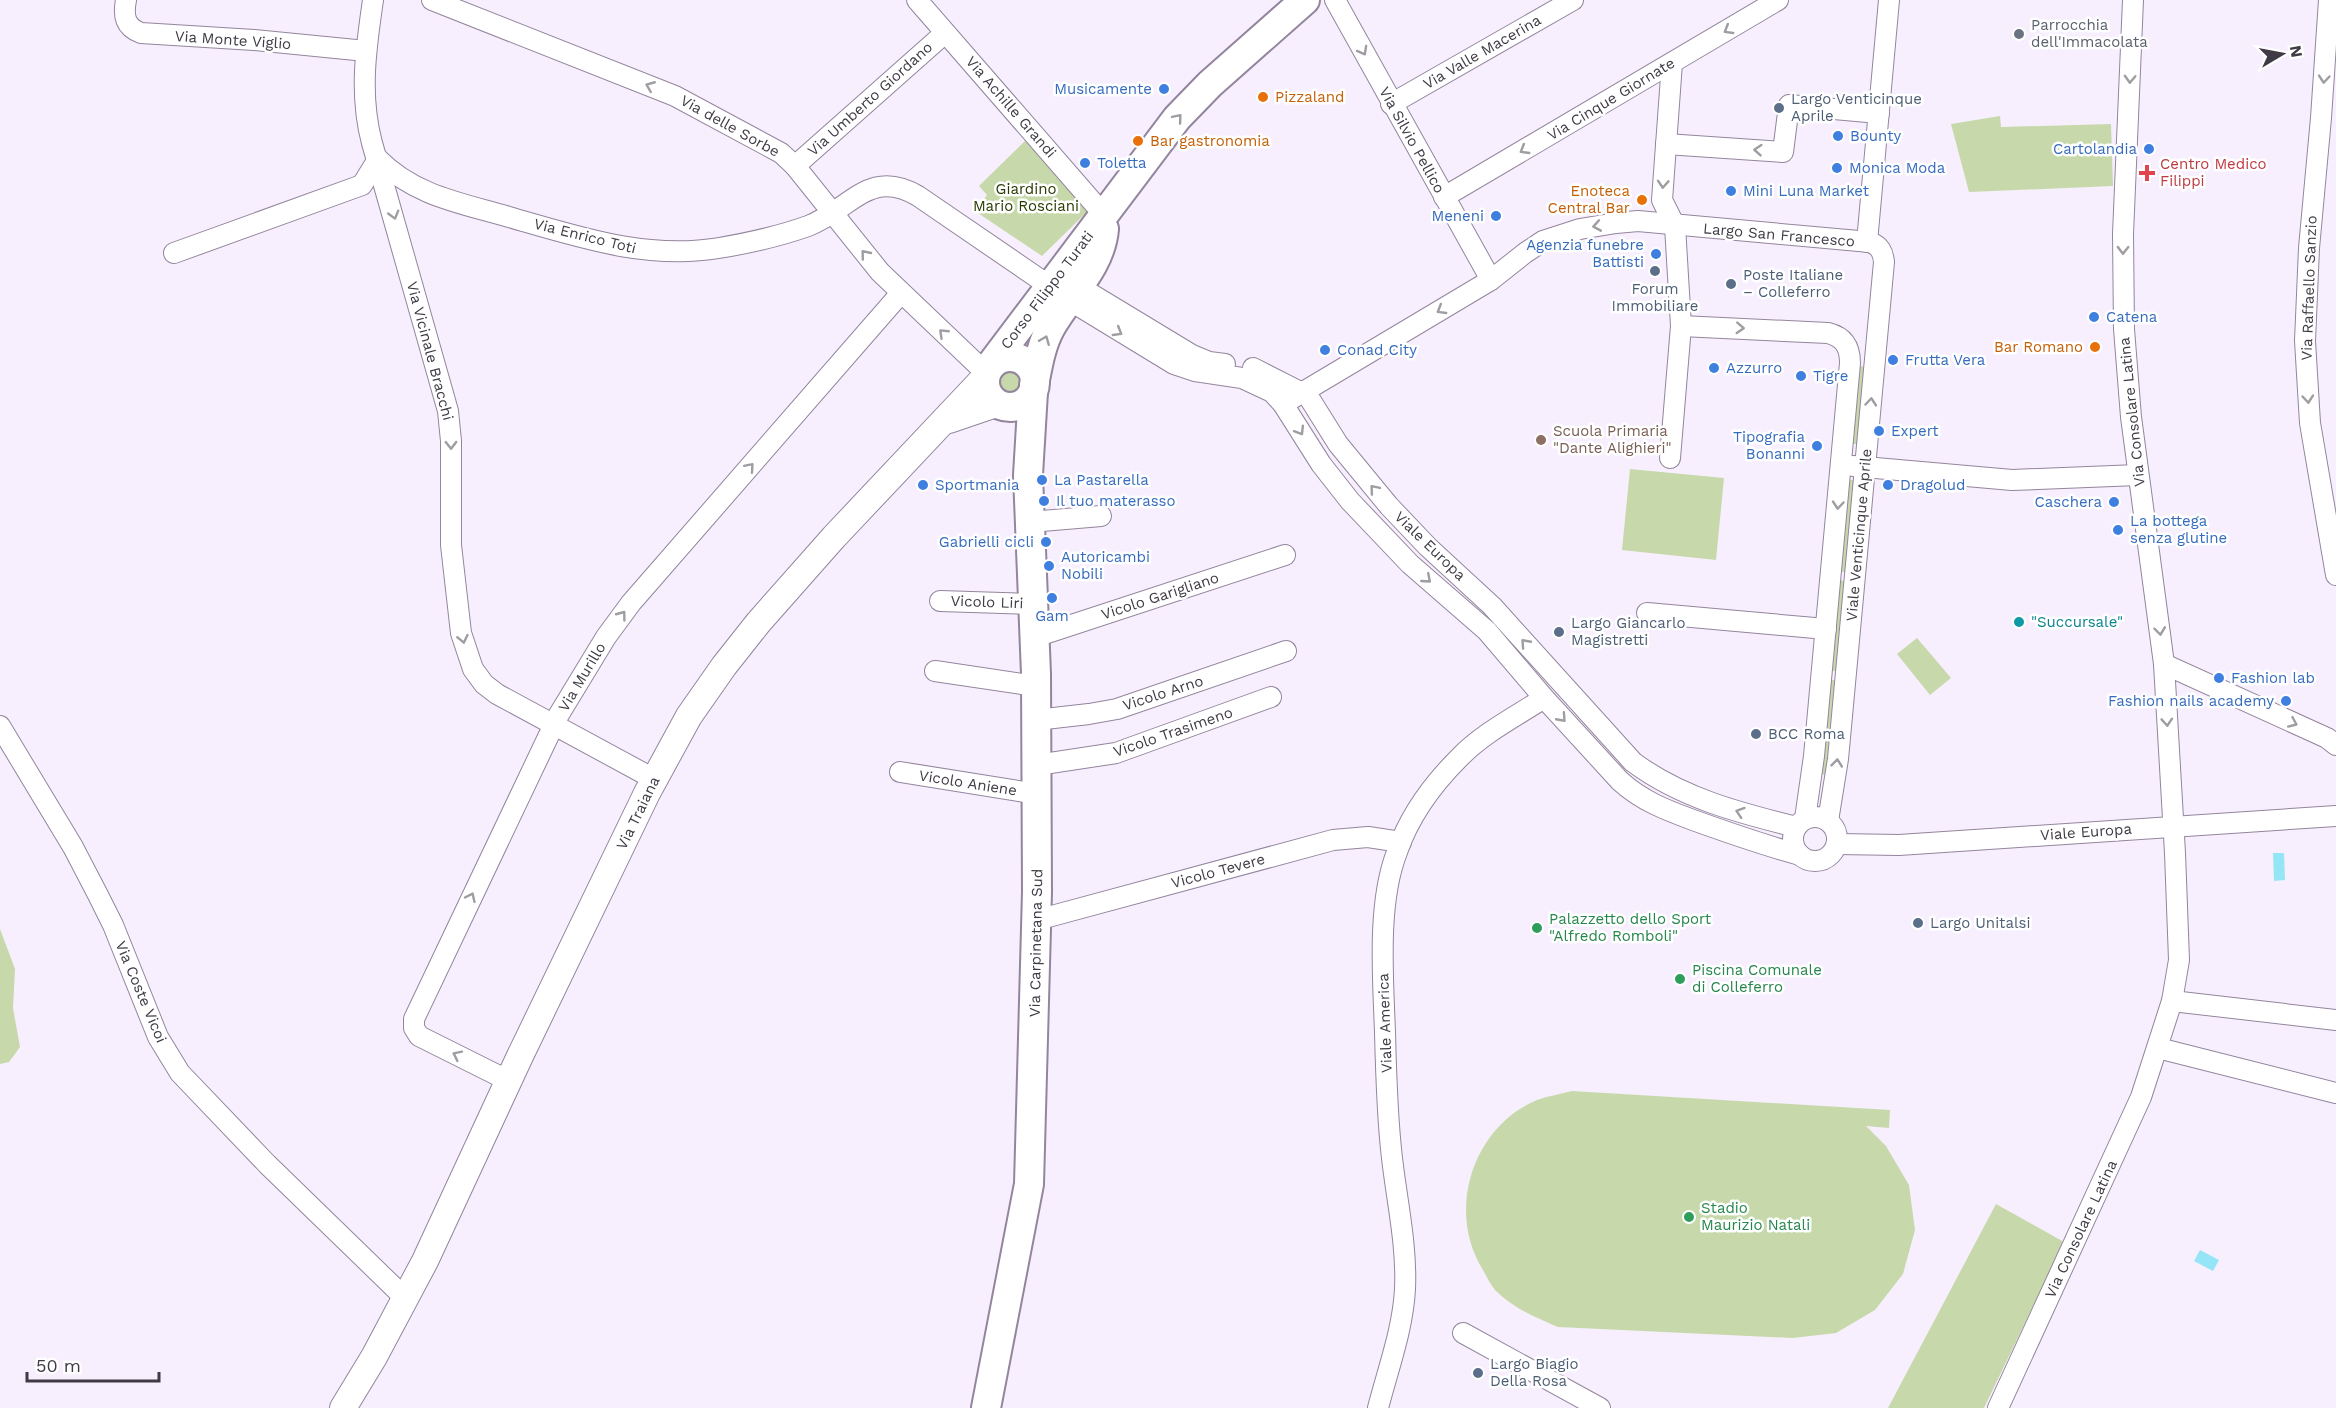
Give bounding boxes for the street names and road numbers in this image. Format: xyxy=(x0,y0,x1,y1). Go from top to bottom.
street label: Via Valle Macerina xyxy=(1420,11,1544,93)
street label: Via Monte Viglio xyxy=(174,27,292,53)
street label: Via Umberto Giordano xyxy=(804,38,936,160)
street label: Via Achille Grandi xyxy=(962,53,1060,161)
street label: Via Cinque Giornate xyxy=(1544,54,1678,144)
street label: Via Silvio Pellico xyxy=(1375,84,1449,196)
street label: Via delle Sorbe xyxy=(677,91,783,161)
street label: Via Enrico Toti xyxy=(532,215,638,257)
street label: Via Raffaello Sanzio xyxy=(2297,215,2321,361)
street label: Largo San Francesco xyxy=(1702,219,1856,251)
street label: Corso Filippo Turati xyxy=(997,227,1097,353)
street label: Via Vicinale Bracchi xyxy=(403,280,457,422)
street label: Via Consolare Latina xyxy=(2115,336,2149,488)
street label: Viale Venticinque Aprile xyxy=(1842,448,1876,622)
street label: Viale Europa xyxy=(1391,508,1470,585)
street label: Vicolo Garigliano xyxy=(1099,568,1221,624)
street label: Vicolo Liri xyxy=(950,592,1024,612)
street label: Via Murillo xyxy=(554,639,610,715)
street label: Vicolo Arno xyxy=(1120,672,1206,714)
street label: Vicolo Trasimeno xyxy=(1111,703,1235,761)
street label: Vicolo Aniene xyxy=(918,766,1018,800)
street label: Via Traiana xyxy=(613,773,664,853)
street label: Viale Europa xyxy=(2040,820,2133,844)
street label: Vicolo Tevere xyxy=(1169,850,1267,892)
street label: Via Carpinetana Sud xyxy=(1026,869,1046,1017)
street label: Via Coste Vicoi xyxy=(111,938,171,1046)
street label: Viale America xyxy=(1374,972,1396,1073)
street label: Via Consolare Latina xyxy=(2041,1157,2121,1301)

